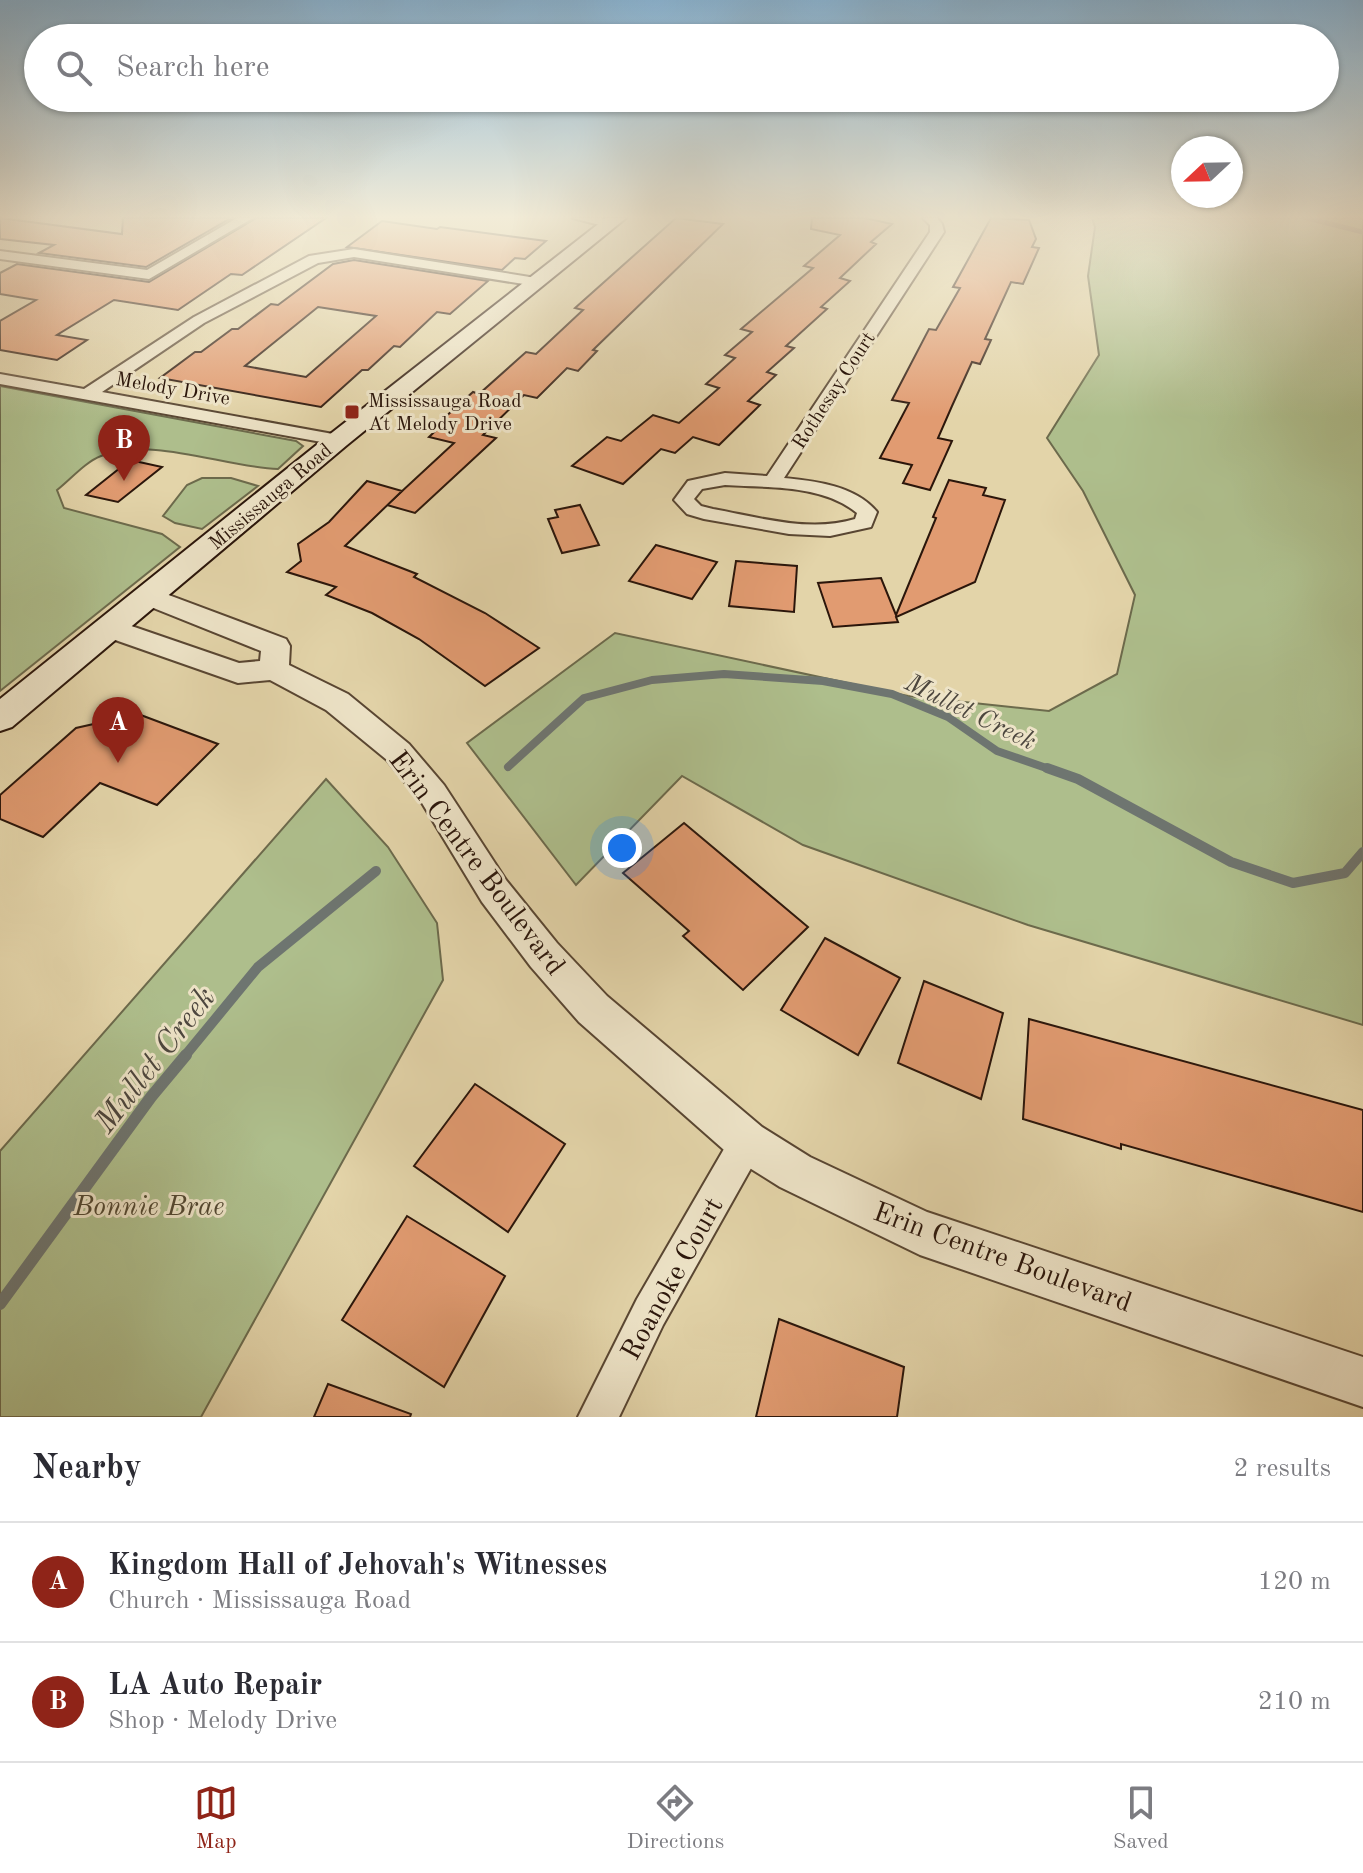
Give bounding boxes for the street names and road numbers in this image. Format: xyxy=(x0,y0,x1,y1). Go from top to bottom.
street label: Rothesay Court xyxy=(790,329,880,453)
street label: Melody Drive xyxy=(114,370,231,410)
street label: Mississauga Road xyxy=(206,440,337,555)
street label: Erin Centre Boulevard xyxy=(382,747,569,981)
street label: Roanoke Court xyxy=(618,1194,730,1365)
street label: Erin Centre Boulevard xyxy=(869,1199,1135,1319)

